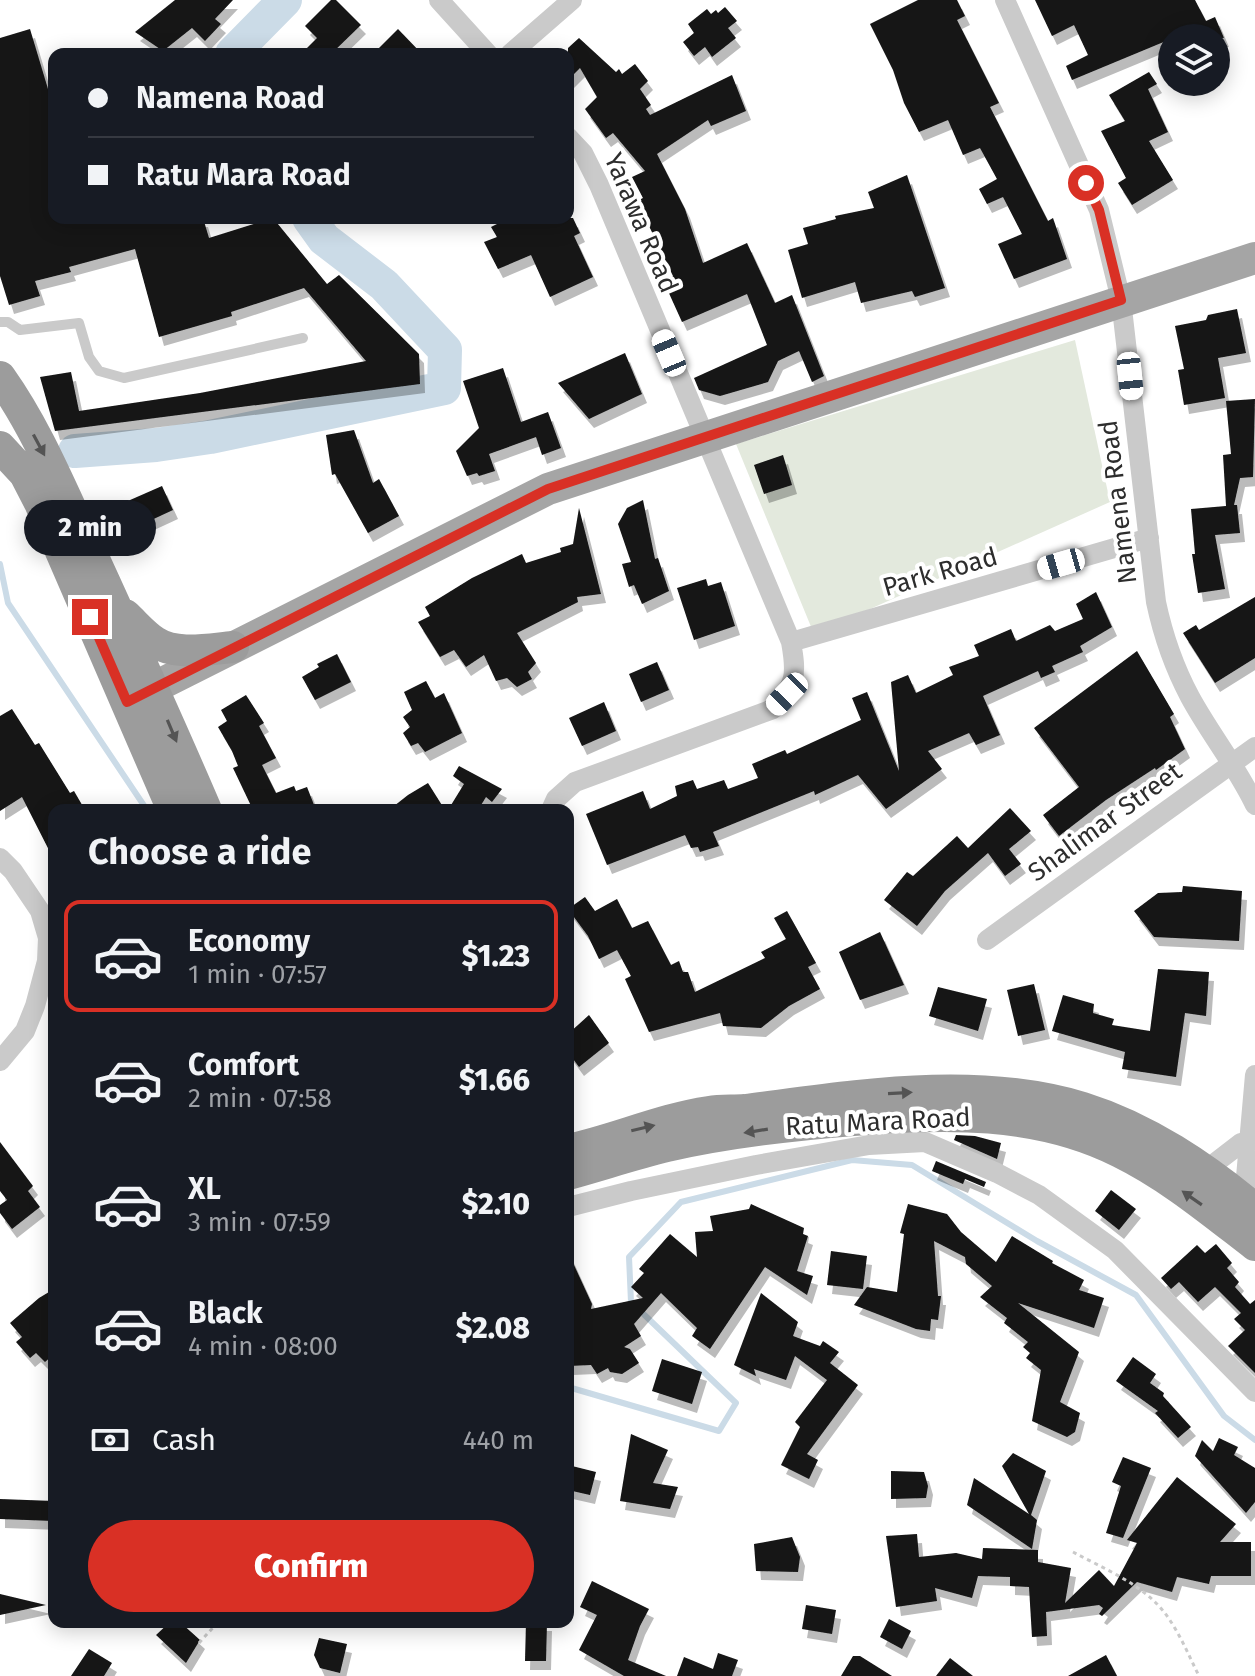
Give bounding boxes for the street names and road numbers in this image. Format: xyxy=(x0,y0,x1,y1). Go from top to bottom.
street label: Yarawa Road xyxy=(598,148,684,298)
street label: Namena Road xyxy=(1093,418,1143,586)
street label: Park Road xyxy=(879,541,1001,603)
street label: Shalimar Street xyxy=(1022,756,1188,888)
street label: Ratu Mara Road xyxy=(785,1102,971,1142)

